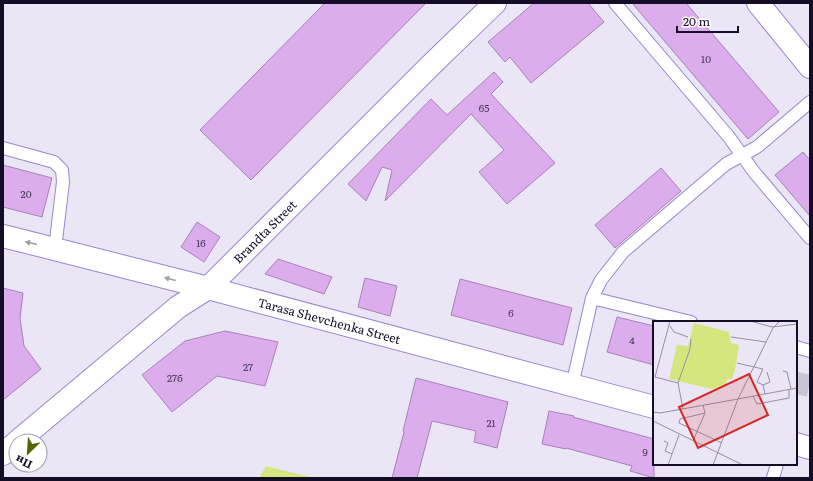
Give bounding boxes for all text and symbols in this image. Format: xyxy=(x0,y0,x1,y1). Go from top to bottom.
scale bar xyxy=(677,8,738,34)
text: 20 m xyxy=(683,12,710,30)
house number: 10 xyxy=(701,51,711,66)
house number: 65 xyxy=(479,100,489,115)
house number: 20 xyxy=(21,186,32,201)
street label: Brandta Street xyxy=(229,196,300,267)
house number: 16 xyxy=(196,235,206,250)
one-way arrow xyxy=(24,240,36,246)
one-way arrow xyxy=(164,275,176,281)
street label: Tarasa Shevchenka Street xyxy=(256,293,403,348)
house number: 6 xyxy=(508,305,514,320)
inset map xyxy=(653,321,797,465)
house number: 4 xyxy=(629,332,635,347)
house number: 27 xyxy=(243,359,253,374)
house number: 27б xyxy=(167,370,183,385)
house number: 21 xyxy=(486,415,496,430)
north arrow xyxy=(8,433,48,473)
house number: 9 xyxy=(642,444,648,459)
text: Пн xyxy=(12,452,34,474)

